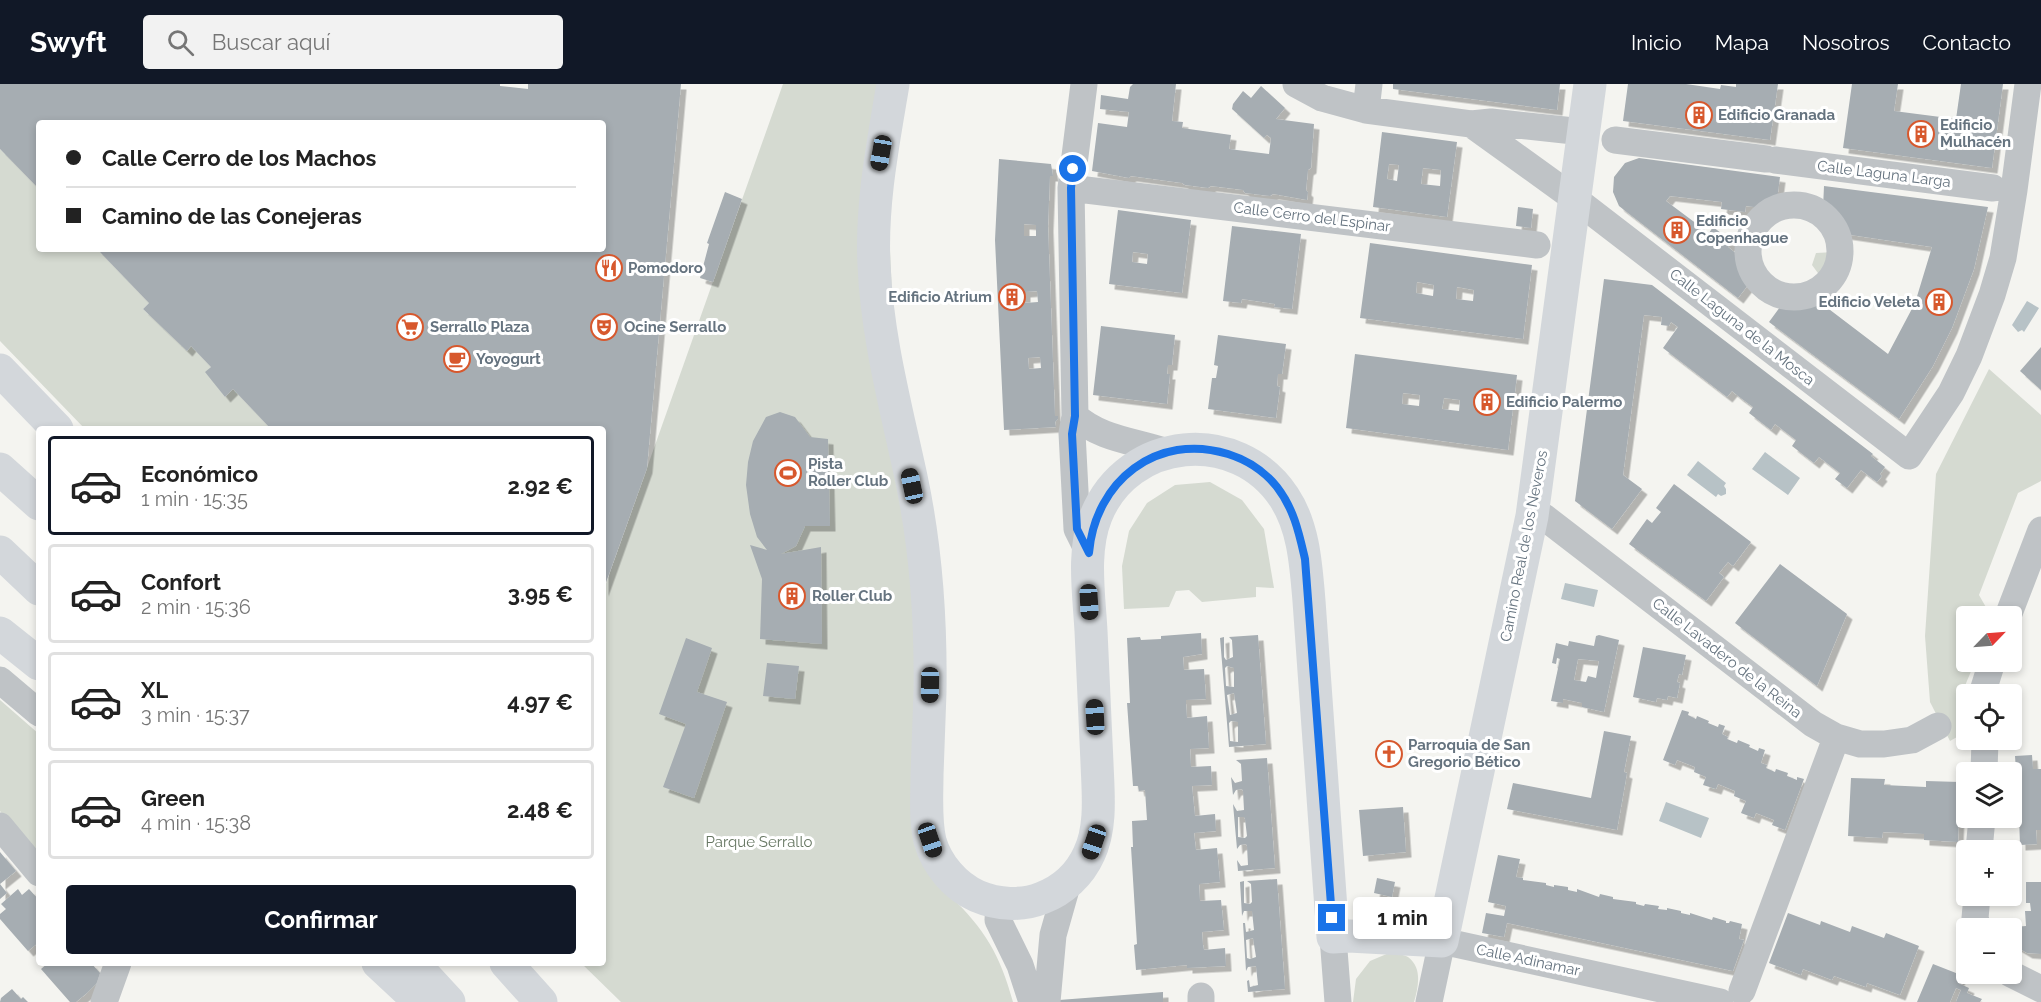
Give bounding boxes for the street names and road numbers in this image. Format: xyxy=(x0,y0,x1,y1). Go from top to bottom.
street label: Calle Laguna Larga xyxy=(1816,157,1952,191)
street label: Calle Cerro del Espinar xyxy=(1232,198,1392,236)
street label: Calle Laguna de la Mosca xyxy=(1666,265,1818,389)
street label: Camino Real de los Neveros xyxy=(1497,449,1551,643)
street label: Calle Lavadero de la Reina xyxy=(1649,594,1805,722)
street label: Calle Adinamar xyxy=(1475,940,1582,980)

